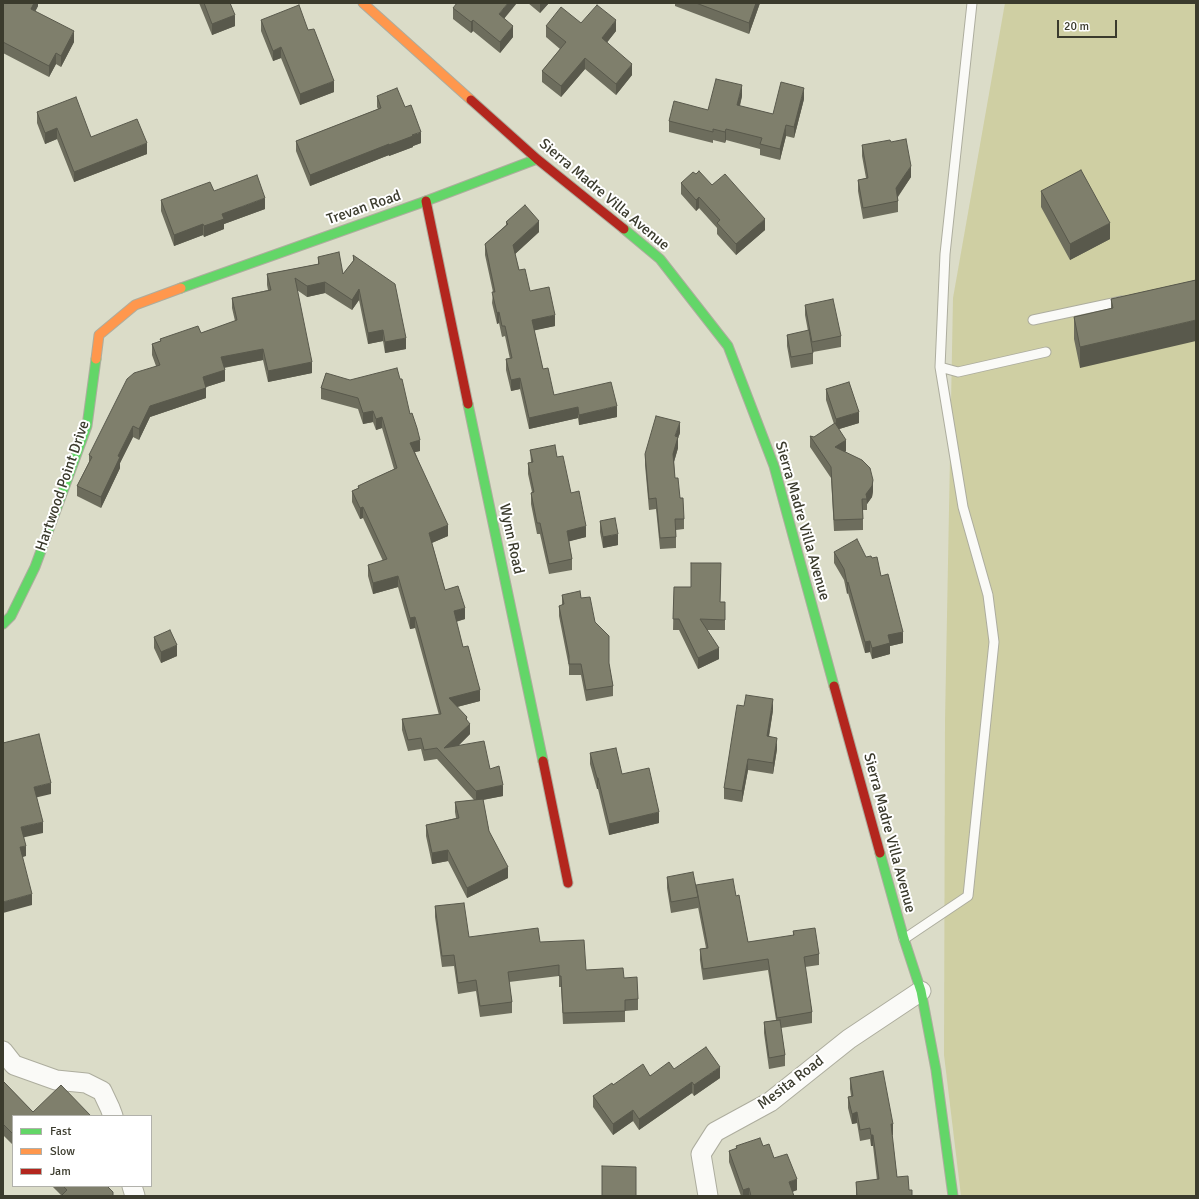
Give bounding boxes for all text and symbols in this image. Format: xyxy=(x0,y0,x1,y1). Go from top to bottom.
scale bar xyxy=(1059,12,1119,38)
text: 20 m xyxy=(1064,19,1089,34)
street label: Sierra Madre Villa Avenue xyxy=(535,135,673,255)
street label: Trevan Road xyxy=(325,187,403,229)
street label: Hartwood Point Drive xyxy=(32,418,94,554)
street label: Sierra Madre Villa Avenue xyxy=(771,439,833,603)
street label: Wynn Road xyxy=(495,502,527,576)
street label: Sierra Madre Villa Avenue xyxy=(859,751,919,915)
street label: Mesita Road xyxy=(754,1052,828,1114)
legend xyxy=(12,1115,152,1187)
text: Fast xyxy=(50,1124,71,1139)
text: Slow xyxy=(50,1144,75,1159)
text: Jam xyxy=(50,1164,71,1179)

